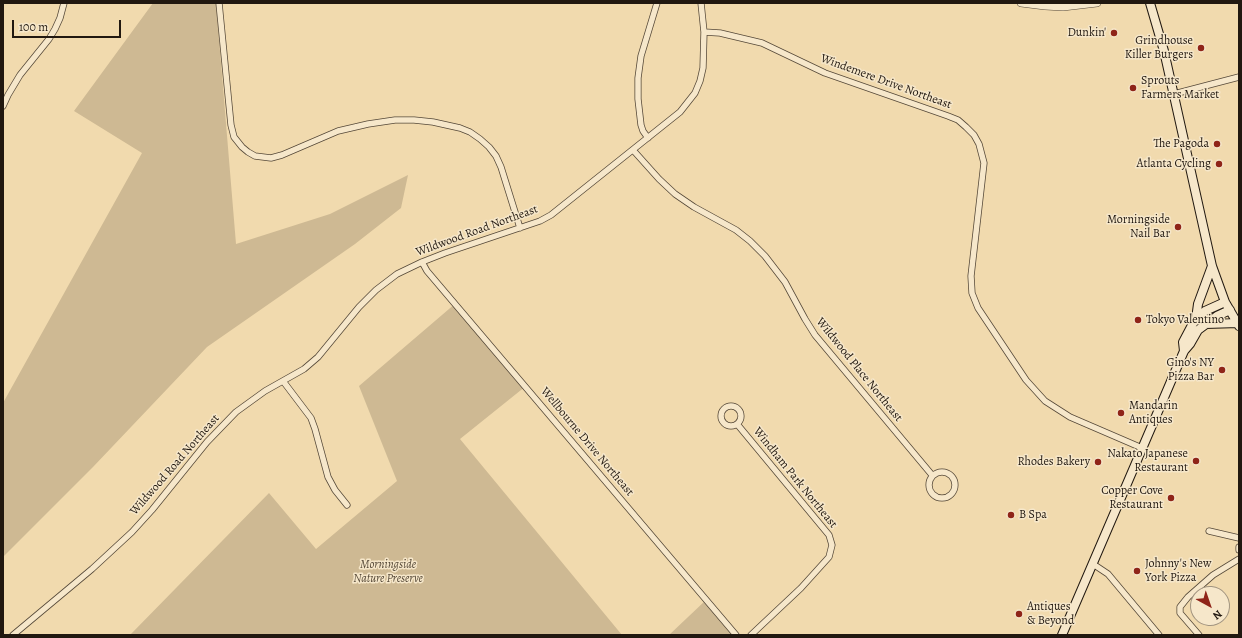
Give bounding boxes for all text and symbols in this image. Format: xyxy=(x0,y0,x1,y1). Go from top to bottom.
scale bar xyxy=(14,12,123,38)
text: 100 m xyxy=(19,19,48,35)
place label: Dunkin' xyxy=(1067,26,1106,40)
marker: Dunkin' xyxy=(1109,28,1119,38)
place label: Grindhouse Killer Burgers xyxy=(1125,34,1193,62)
marker: Grindhouse Killer Burgers xyxy=(1196,43,1206,53)
street label: Windemere Drive Northeast xyxy=(818,52,954,112)
place label: Sprouts Farmers Market xyxy=(1141,74,1219,102)
marker: Sprouts Farmers Market xyxy=(1128,83,1138,93)
place label: The Pagoda xyxy=(1153,137,1209,151)
marker: The Pagoda xyxy=(1212,139,1222,149)
place label: Atlanta Cycling xyxy=(1136,157,1211,171)
marker: Atlanta Cycling xyxy=(1214,159,1224,169)
street label: Wildwood Road Northeast xyxy=(414,202,540,260)
place label: Morningside Nail Bar xyxy=(1107,213,1170,241)
marker: Morningside Nail Bar xyxy=(1173,222,1183,232)
place label: Tokyo Valentino xyxy=(1146,313,1224,327)
street label: Wildwood Place Northeast xyxy=(813,315,905,425)
marker: Tokyo Valentino xyxy=(1133,315,1143,325)
place label: Gino's NY Pizza Bar xyxy=(1167,356,1214,384)
marker: Gino's NY Pizza Bar xyxy=(1217,365,1227,375)
street label: Wellbourne Drive Northeast xyxy=(537,385,637,499)
place label: Mandarin Antiques xyxy=(1129,399,1178,427)
marker: Mandarin Antiques xyxy=(1116,408,1126,418)
street label: Wildwood Road Northeast xyxy=(127,412,223,518)
street label: Windham Park Northeast xyxy=(750,425,840,531)
place label: Nakato Japanese Restaurant xyxy=(1107,447,1188,475)
place label: Rhodes Bakery xyxy=(1017,455,1090,469)
marker: Nakato Japanese Restaurant xyxy=(1191,456,1201,466)
marker: Rhodes Bakery xyxy=(1093,457,1103,467)
place label: Copper Cove Restaurant xyxy=(1101,484,1163,512)
marker: Copper Cove Restaurant xyxy=(1166,493,1176,503)
place label: B Spa xyxy=(1019,508,1047,522)
marker: B Spa xyxy=(1006,510,1016,520)
place label: Johnny's New York Pizza xyxy=(1145,557,1211,585)
park label: Morningside Nature Preserve xyxy=(353,558,423,586)
marker: Johnny's New York Pizza xyxy=(1132,566,1142,576)
north arrow xyxy=(1190,586,1230,626)
place label: Antiques & Beyond xyxy=(1027,600,1074,628)
text: N xyxy=(1210,606,1225,623)
marker: Antiques & Beyond xyxy=(1014,609,1024,619)

